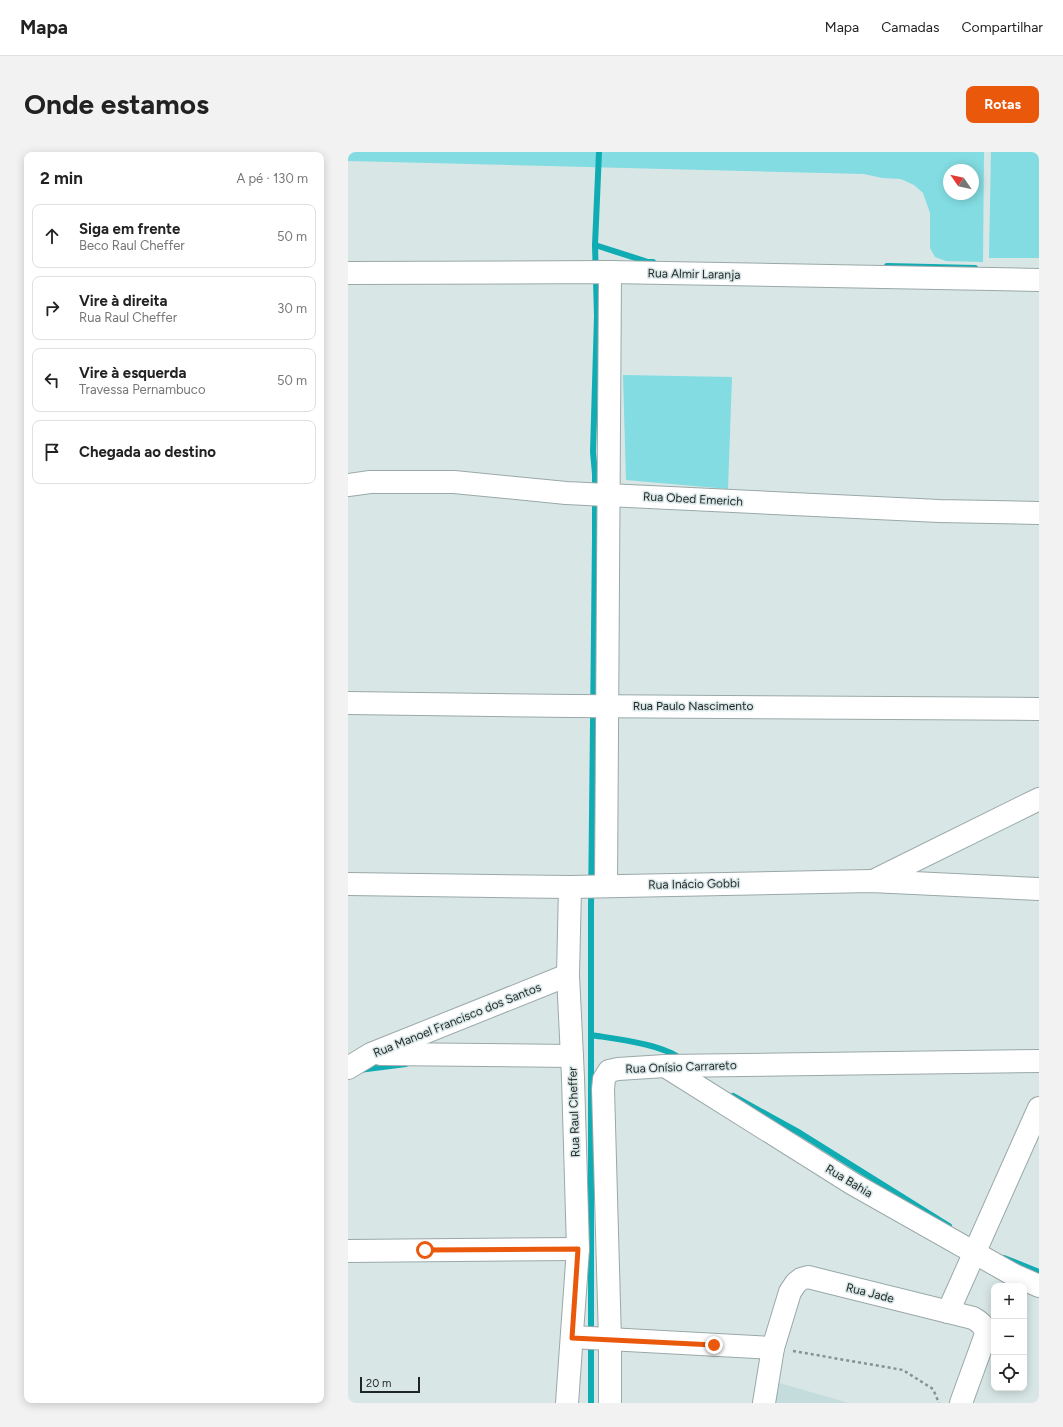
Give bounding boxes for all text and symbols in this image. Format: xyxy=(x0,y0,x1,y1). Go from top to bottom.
text: Mapa xyxy=(20,16,68,39)
text: Mapa xyxy=(825,19,859,36)
text: Camadas xyxy=(881,19,939,36)
text: Compartilhar xyxy=(961,19,1043,36)
button: Rotas xyxy=(966,86,1039,123)
text: Onde estamos xyxy=(24,87,209,121)
north arrow xyxy=(943,164,979,200)
text: 2 min xyxy=(40,168,83,188)
text: A pé · 130 m xyxy=(236,171,308,186)
text: Siga em frente xyxy=(79,220,180,238)
icon: ahead xyxy=(41,225,63,247)
text: 50 m xyxy=(277,229,307,244)
text: Beco Raul Cheffer xyxy=(79,238,185,253)
street label: Rua Almir Laranja xyxy=(648,266,740,282)
text: Vire à direita xyxy=(79,292,168,310)
icon: right xyxy=(41,297,63,319)
text: 30 m xyxy=(277,301,307,316)
text: Rua Raul Cheffer xyxy=(79,310,177,325)
text: Vire à esquerda xyxy=(79,364,186,382)
icon: left xyxy=(41,369,63,391)
text: 50 m xyxy=(277,373,307,388)
text: Travessa Pernambuco xyxy=(79,382,205,397)
icon: arrive xyxy=(41,441,63,463)
text: Chegada ao destino xyxy=(79,443,216,461)
street label: Rua Obed Emerich xyxy=(643,489,744,509)
street label: Rua Paulo Nascimento xyxy=(633,699,753,713)
street label: Rua Inácio Gobbi xyxy=(648,876,740,892)
street label: Rua Manoel Francisco dos Santos xyxy=(371,980,543,1060)
street label: Rua Onísio Carrareto xyxy=(625,1058,737,1076)
street label: Rua Raul Cheffer xyxy=(565,1067,583,1157)
street label: Rua Bahia xyxy=(823,1162,875,1200)
route start xyxy=(416,1241,434,1259)
street label: Rua Jade xyxy=(844,1280,896,1306)
map controls xyxy=(991,1283,1027,1391)
button: + xyxy=(991,1283,1027,1319)
button: − xyxy=(991,1319,1027,1355)
route end xyxy=(705,1336,723,1354)
button: locate xyxy=(991,1355,1027,1391)
scale bar xyxy=(360,1375,420,1394)
text: 20 m xyxy=(366,1377,391,1390)

